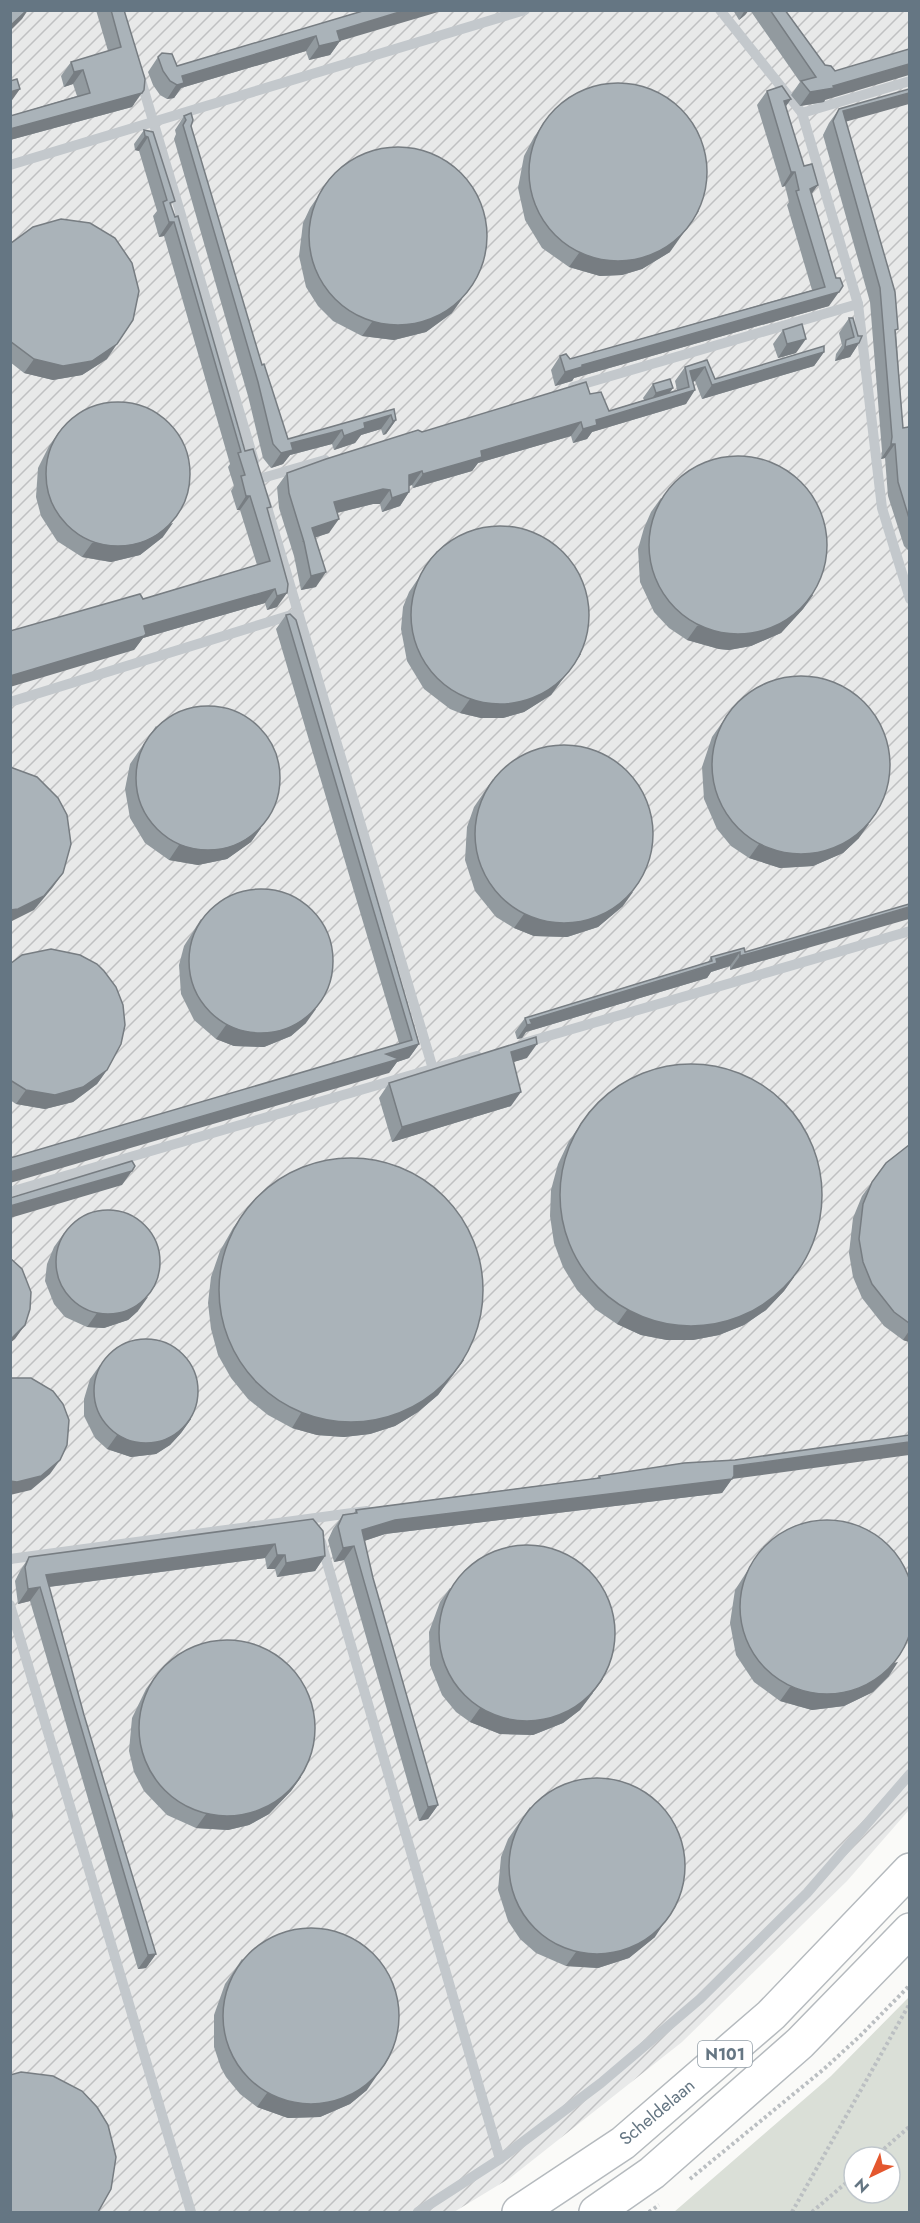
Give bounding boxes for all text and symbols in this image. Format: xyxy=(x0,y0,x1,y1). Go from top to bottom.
road number: N101 xyxy=(698,2041,752,2067)
street label: Scheldelaan xyxy=(613,2073,701,2151)
north arrow xyxy=(842,2145,902,2205)
text: N xyxy=(849,2173,874,2198)

